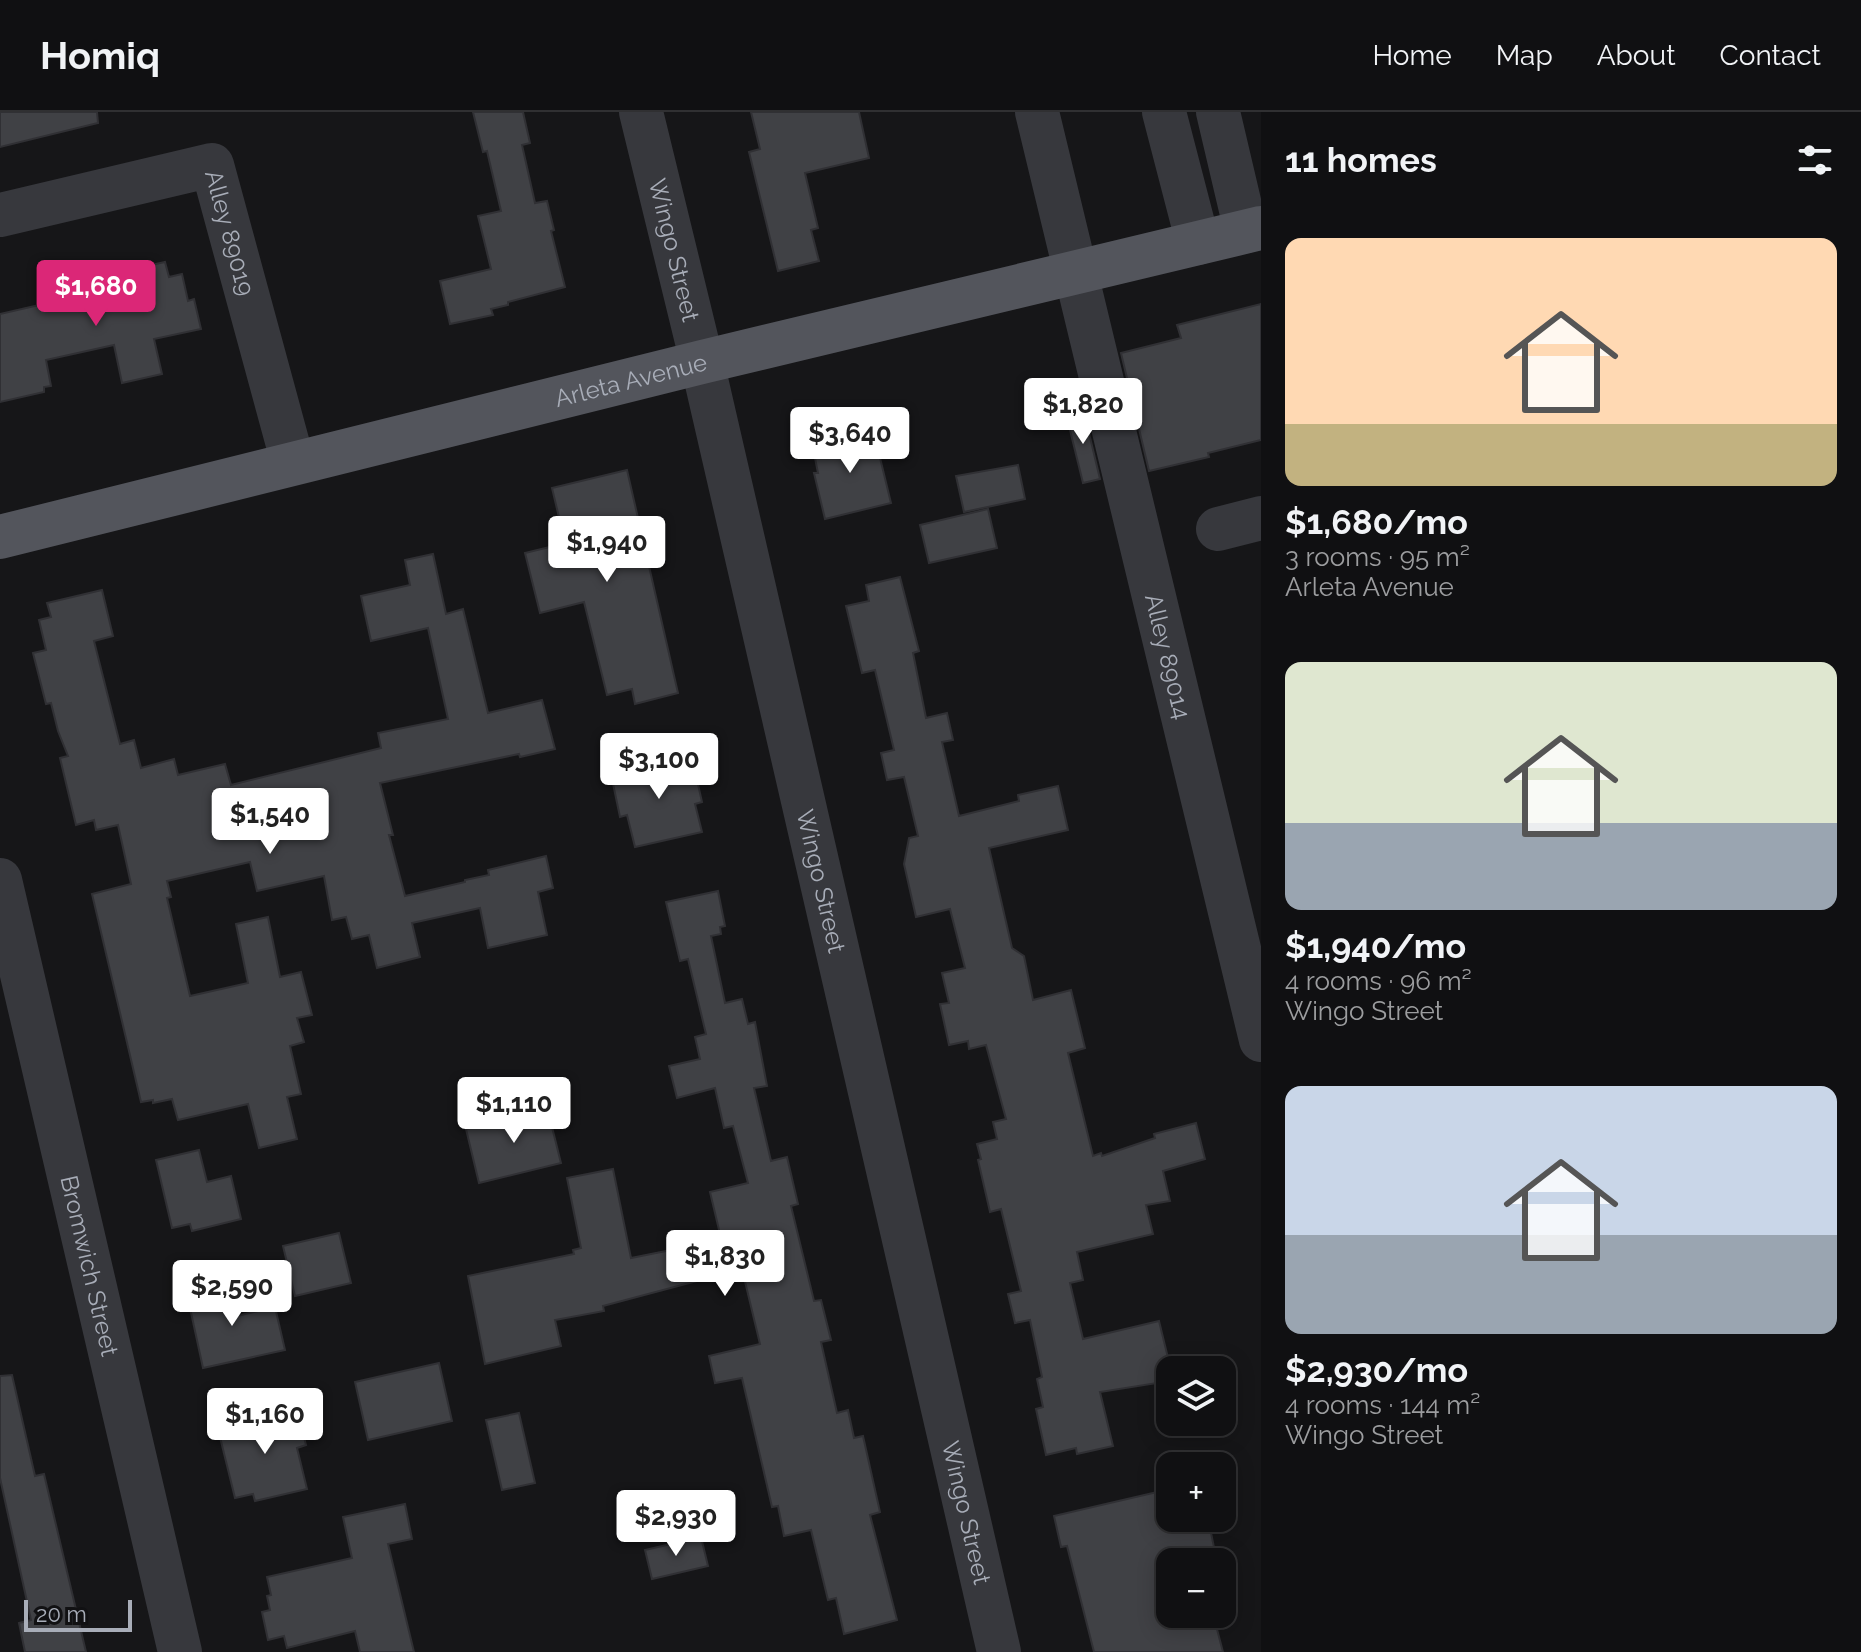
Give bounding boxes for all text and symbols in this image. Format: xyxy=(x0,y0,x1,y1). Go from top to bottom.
text: Homiq xyxy=(40,33,160,78)
text: Home xyxy=(1372,39,1452,72)
text: Map xyxy=(1496,39,1553,72)
text: About xyxy=(1597,39,1676,72)
text: Contact xyxy=(1720,39,1821,72)
icon: filters xyxy=(1793,138,1837,182)
text: 11 homes xyxy=(1285,140,1437,180)
street label: Alley 89019 xyxy=(200,167,261,299)
street label: Wingo Street xyxy=(643,176,706,324)
pin: $1,680 xyxy=(31,260,161,328)
text: $1,680 xyxy=(55,271,137,301)
icon: home xyxy=(1489,290,1633,434)
street label: Arleta Avenue xyxy=(552,347,710,413)
pin: $1,820 xyxy=(1018,378,1148,446)
text: $1,820 xyxy=(1042,389,1124,419)
pin: $3,640 xyxy=(785,407,915,475)
text: $3,640 xyxy=(808,418,892,448)
text: $1,680/mo xyxy=(1285,502,1468,542)
pin: $1,940 xyxy=(542,516,672,584)
text: $1,940 xyxy=(566,527,648,557)
text: 3 rooms · 95 m² xyxy=(1285,542,1470,572)
text: Arleta Avenue xyxy=(1285,572,1454,602)
street label: Alley 89014 xyxy=(1139,591,1198,722)
icon: home xyxy=(1489,714,1633,858)
pin: $3,100 xyxy=(594,733,724,801)
text: $3,100 xyxy=(618,744,700,774)
pin: $1,540 xyxy=(205,788,335,856)
text: $1,540 xyxy=(230,799,310,829)
street label: Wingo Street xyxy=(791,807,852,956)
text: $1,940/mo xyxy=(1285,926,1466,966)
text: 4 rooms · 96 m² xyxy=(1285,966,1472,996)
text: Wingo Street xyxy=(1285,996,1443,1026)
pin: $1,110 xyxy=(449,1077,579,1145)
text: $1,110 xyxy=(475,1088,553,1118)
icon: home xyxy=(1489,1138,1633,1282)
street label: Bromwich Street xyxy=(55,1172,125,1359)
pin: $1,830 xyxy=(660,1230,790,1298)
text: $1,830 xyxy=(684,1241,766,1271)
pin: $2,590 xyxy=(167,1260,297,1328)
text: $2,590 xyxy=(191,1271,273,1301)
text: $2,930/mo xyxy=(1285,1350,1468,1390)
map controls xyxy=(1156,1356,1236,1628)
button: layers xyxy=(1156,1356,1236,1436)
pin: $1,160 xyxy=(200,1388,330,1456)
text: 4 rooms · 144 m² xyxy=(1285,1390,1480,1420)
text: $1,160 xyxy=(225,1399,305,1429)
text: Wingo Street xyxy=(1285,1420,1443,1450)
street label: Wingo Street xyxy=(936,1438,997,1587)
button: + xyxy=(1156,1452,1236,1532)
pin: $2,930 xyxy=(611,1490,741,1558)
text: $2,930 xyxy=(635,1501,717,1531)
button: − xyxy=(1156,1548,1236,1628)
scale bar xyxy=(24,1596,132,1632)
text: 20 m xyxy=(36,1601,87,1627)

